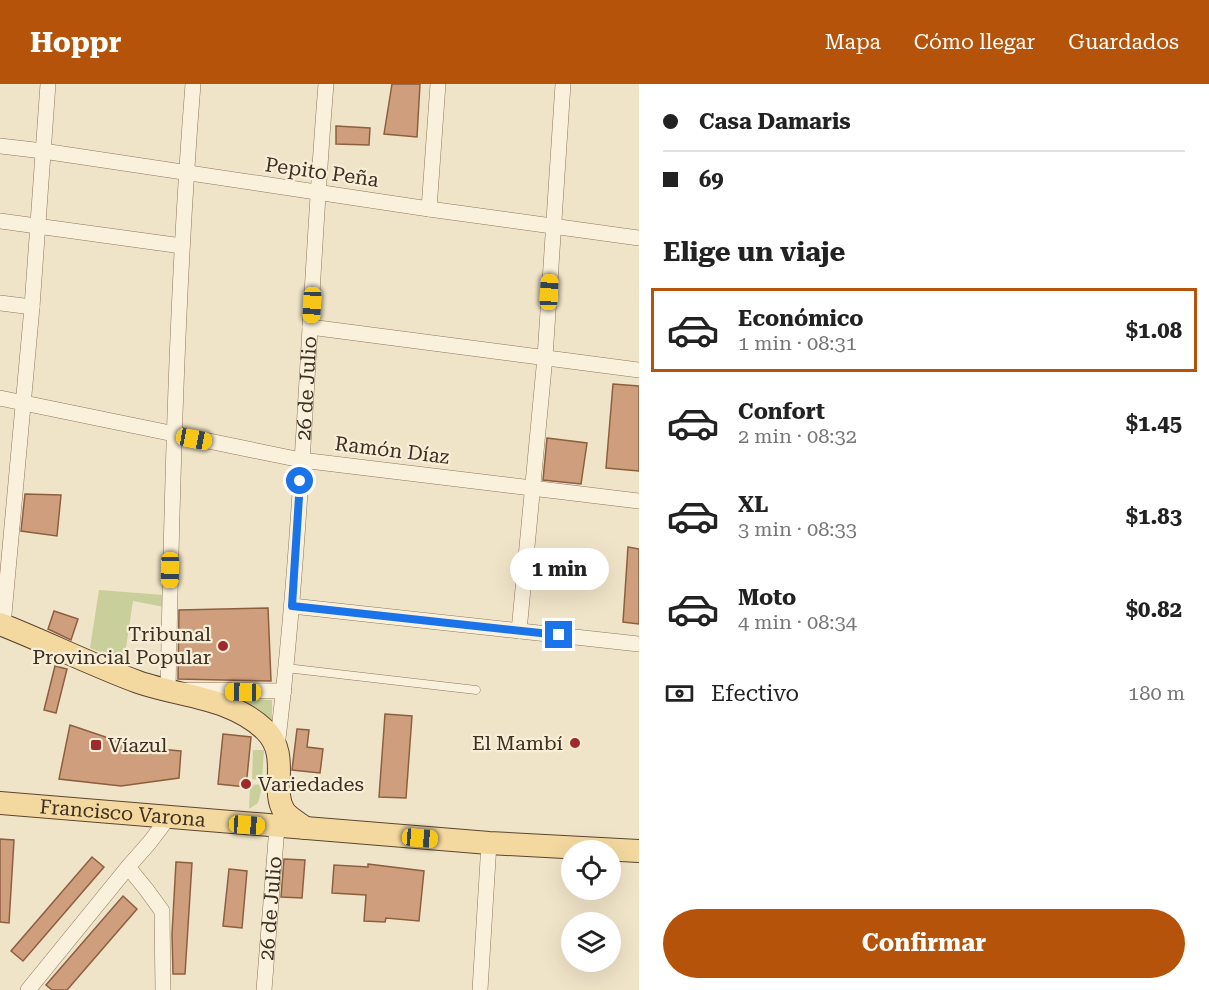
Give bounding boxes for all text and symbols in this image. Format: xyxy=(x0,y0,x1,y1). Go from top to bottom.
text: Hoppr xyxy=(30,26,121,59)
text: Mapa xyxy=(825,30,881,54)
text: Cómo llegar xyxy=(914,30,1035,54)
text: Guardados xyxy=(1068,30,1179,54)
text: Casa Damaris xyxy=(699,109,851,134)
street label: Pepito Peña xyxy=(264,152,381,192)
text: 69 xyxy=(699,167,724,192)
text: Elige un viaje xyxy=(663,236,845,268)
car xyxy=(539,274,559,310)
car xyxy=(302,287,322,323)
icon: car xyxy=(666,303,720,357)
text: Económico xyxy=(738,306,864,331)
text: $1.08 xyxy=(1126,318,1182,343)
text: 1 min · 08:31 xyxy=(738,331,857,355)
street label: 26 de Julio xyxy=(291,335,322,441)
icon: car xyxy=(666,396,720,450)
text: Confort xyxy=(738,399,825,424)
text: $1.45 xyxy=(1126,411,1182,436)
text: 2 min · 08:32 xyxy=(738,424,857,448)
car xyxy=(175,427,213,451)
street label: Ramón Díaz xyxy=(333,431,451,469)
route start xyxy=(286,467,313,494)
icon: car xyxy=(666,489,720,543)
text: XL xyxy=(738,492,768,517)
text: $1.83 xyxy=(1126,504,1182,529)
text: 3 min · 08:33 xyxy=(738,517,857,541)
callout: 1 min xyxy=(510,548,608,590)
car xyxy=(161,552,179,588)
text: 1 min xyxy=(532,557,587,581)
icon: car xyxy=(666,582,720,636)
text: Moto xyxy=(738,585,796,610)
text: $0.82 xyxy=(1126,597,1182,622)
text: 4 min · 08:34 xyxy=(738,610,857,634)
route end xyxy=(545,621,572,648)
place label: Tribunal Provincial Popular xyxy=(32,622,211,669)
marker: Tribunal Provincial Popular xyxy=(216,639,230,653)
icon: cash xyxy=(663,677,696,710)
text: Efectivo xyxy=(711,681,799,706)
text: 180 m xyxy=(1128,681,1185,705)
car xyxy=(225,683,261,701)
place label: El Mambí xyxy=(472,731,563,755)
place label: Víazul xyxy=(108,733,167,757)
marker: El Mambí xyxy=(568,736,582,750)
marker: Víazul xyxy=(89,738,103,752)
place label: Variedades xyxy=(258,772,364,796)
marker: Variedades xyxy=(239,777,253,791)
street label: Francisco Varona xyxy=(38,794,207,832)
car xyxy=(228,815,266,835)
car xyxy=(401,827,439,849)
map controls xyxy=(561,840,621,972)
button: locate xyxy=(561,840,621,900)
street label: 26 de Julio xyxy=(254,855,287,961)
button: Confirmar xyxy=(663,909,1185,978)
button: layers xyxy=(561,912,621,972)

